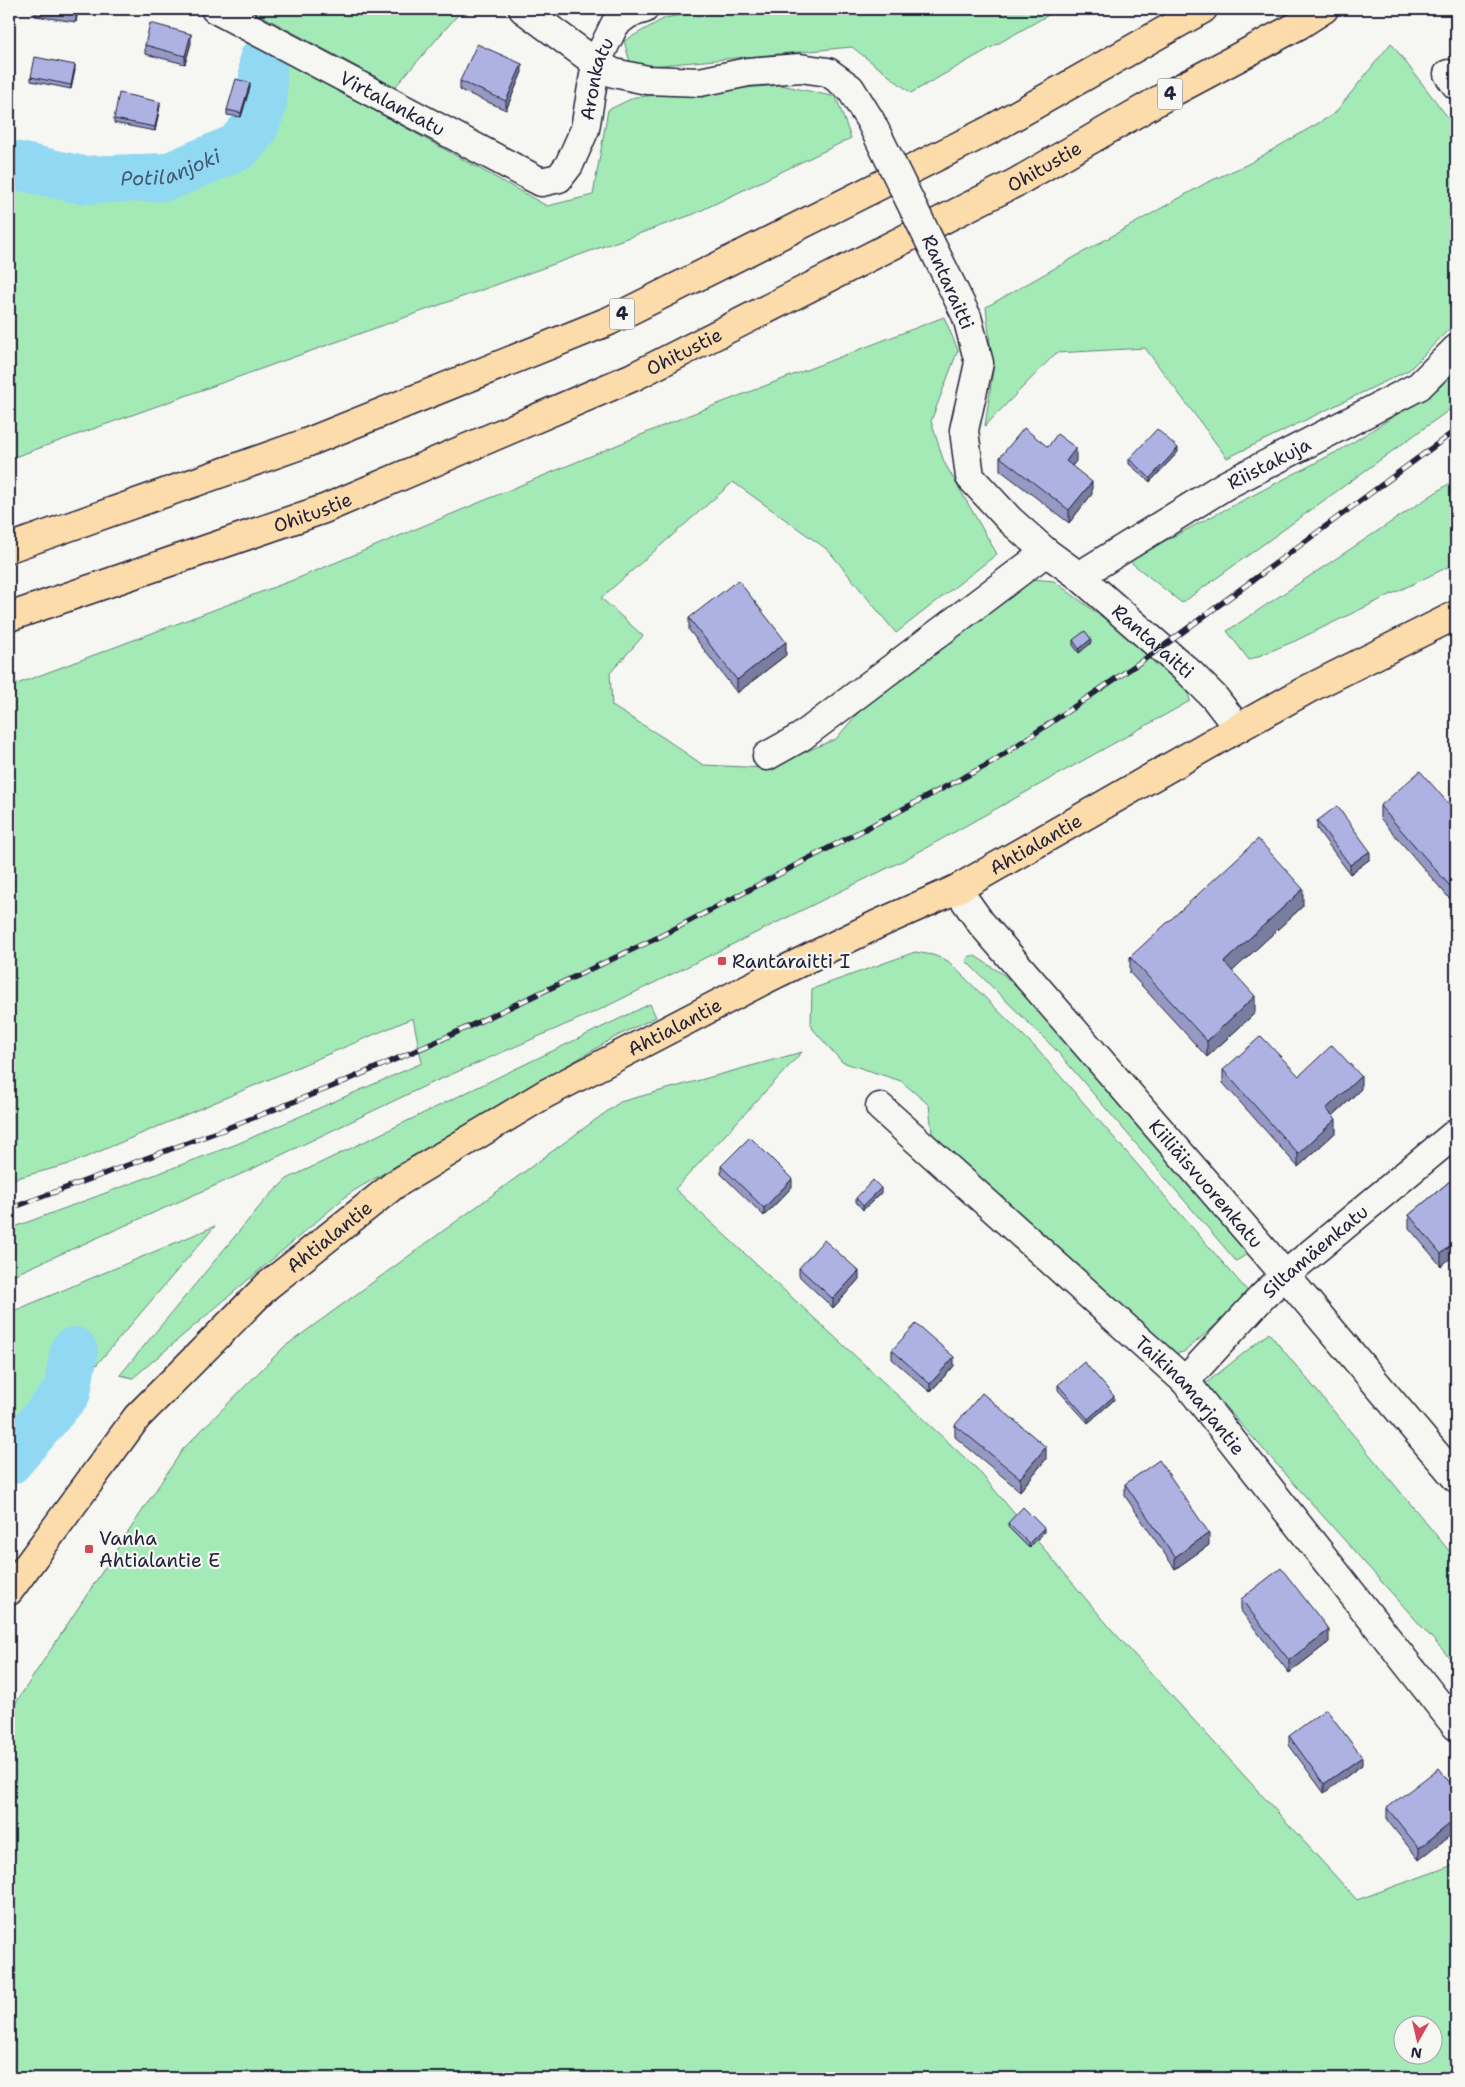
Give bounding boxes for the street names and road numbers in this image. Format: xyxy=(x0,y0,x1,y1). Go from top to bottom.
street label: Aronkatu xyxy=(574,33,619,122)
street label: Virtalankatu xyxy=(336,65,450,141)
road number: 4 xyxy=(1158,78,1182,110)
street label: Ohitustie xyxy=(1003,135,1086,198)
street label: Rantaraitti xyxy=(916,231,980,333)
road number: 4 xyxy=(610,298,634,329)
street label: Ohitustie xyxy=(642,321,726,381)
street label: Riistakuja xyxy=(1223,431,1315,495)
street label: Ohitustie xyxy=(270,486,356,538)
street label: Rantaraitti xyxy=(1107,598,1200,684)
street label: Ahtialantie xyxy=(985,808,1086,880)
street label: Ahtialantie xyxy=(623,992,726,1061)
street label: Kiiliäisvuorenkatu xyxy=(1144,1114,1269,1253)
street label: Ahtialantie xyxy=(281,1195,377,1278)
street label: Siltamäenkatu xyxy=(1256,1199,1373,1303)
street label: Taikinamarjantie xyxy=(1130,1330,1251,1460)

